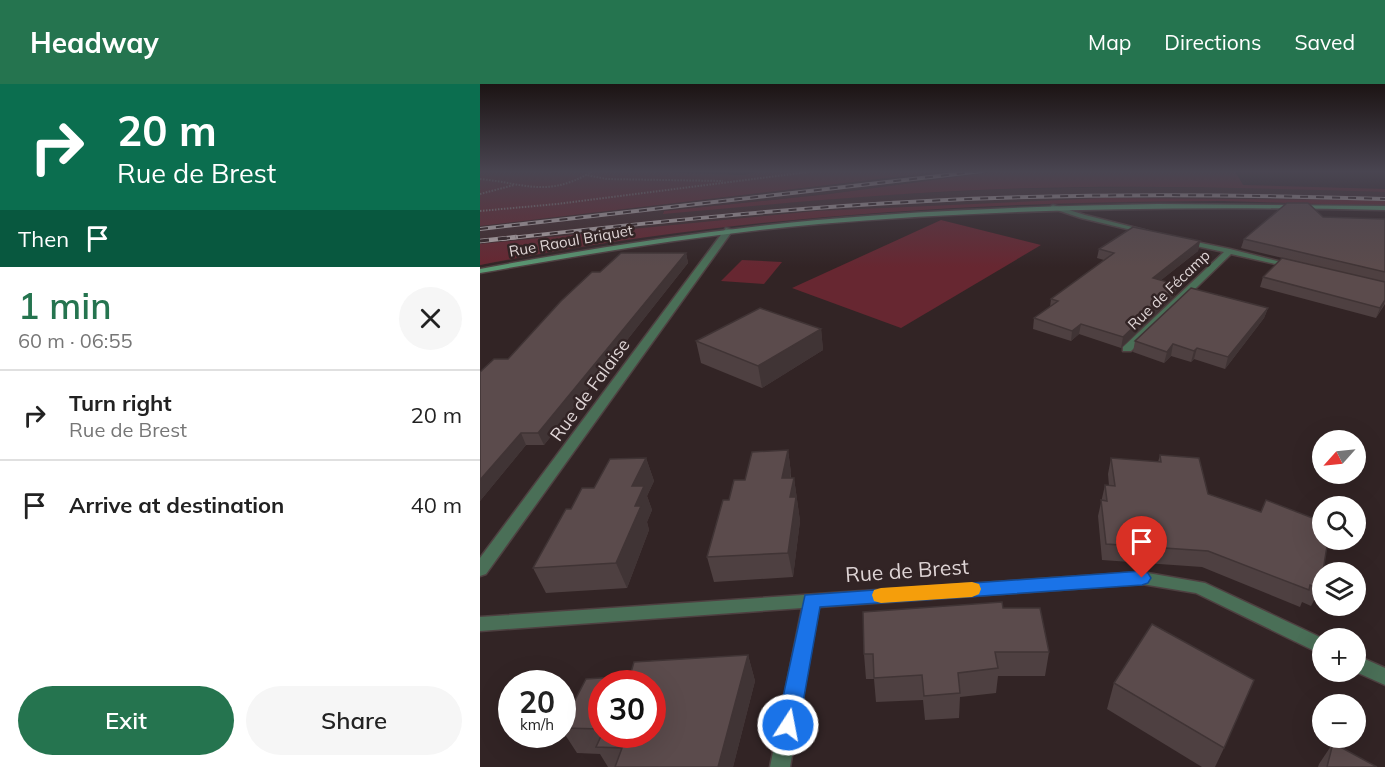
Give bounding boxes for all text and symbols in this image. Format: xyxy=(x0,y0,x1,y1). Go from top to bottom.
text: Headway xyxy=(30,25,159,60)
text: Map xyxy=(1088,29,1131,55)
text: Directions xyxy=(1164,29,1261,55)
text: Saved xyxy=(1294,29,1355,55)
text: 20 m xyxy=(117,104,217,157)
icon: right xyxy=(18,108,96,186)
text: Rue de Brest xyxy=(117,156,276,190)
street label: Rue Raoul Briquet xyxy=(507,220,634,261)
icon: arrive xyxy=(81,222,114,255)
text: Then xyxy=(18,225,69,253)
street label: Rue de Fécamp xyxy=(1124,246,1214,334)
text: 1 min xyxy=(18,283,112,328)
button: close xyxy=(399,287,462,350)
text: 60 m · 06:55 xyxy=(18,328,132,353)
street label: Rue de Falaise xyxy=(545,334,635,446)
text: Turn right xyxy=(69,389,172,417)
icon: right xyxy=(18,399,51,432)
text: 20 m xyxy=(411,401,462,429)
text: Rue de Brest xyxy=(69,417,187,442)
north arrow xyxy=(1312,430,1366,484)
map controls xyxy=(1312,430,1366,748)
icon: arrive xyxy=(18,489,51,522)
text: Arrive at destination xyxy=(69,491,284,519)
text: 40 m xyxy=(411,491,462,519)
button: search xyxy=(1312,496,1366,550)
pin xyxy=(1116,516,1167,578)
icon: arrive xyxy=(1125,525,1158,558)
street label: Rue de Brest xyxy=(844,553,970,587)
button: layers xyxy=(1312,562,1366,616)
button: + xyxy=(1312,628,1366,682)
speed limit sign: 30 xyxy=(588,670,666,748)
text: 20 xyxy=(519,683,555,721)
button: Exit xyxy=(18,686,234,755)
button: Share xyxy=(246,686,462,755)
position arrow xyxy=(756,693,820,757)
button: − xyxy=(1312,694,1366,748)
text: km/h xyxy=(520,715,554,734)

